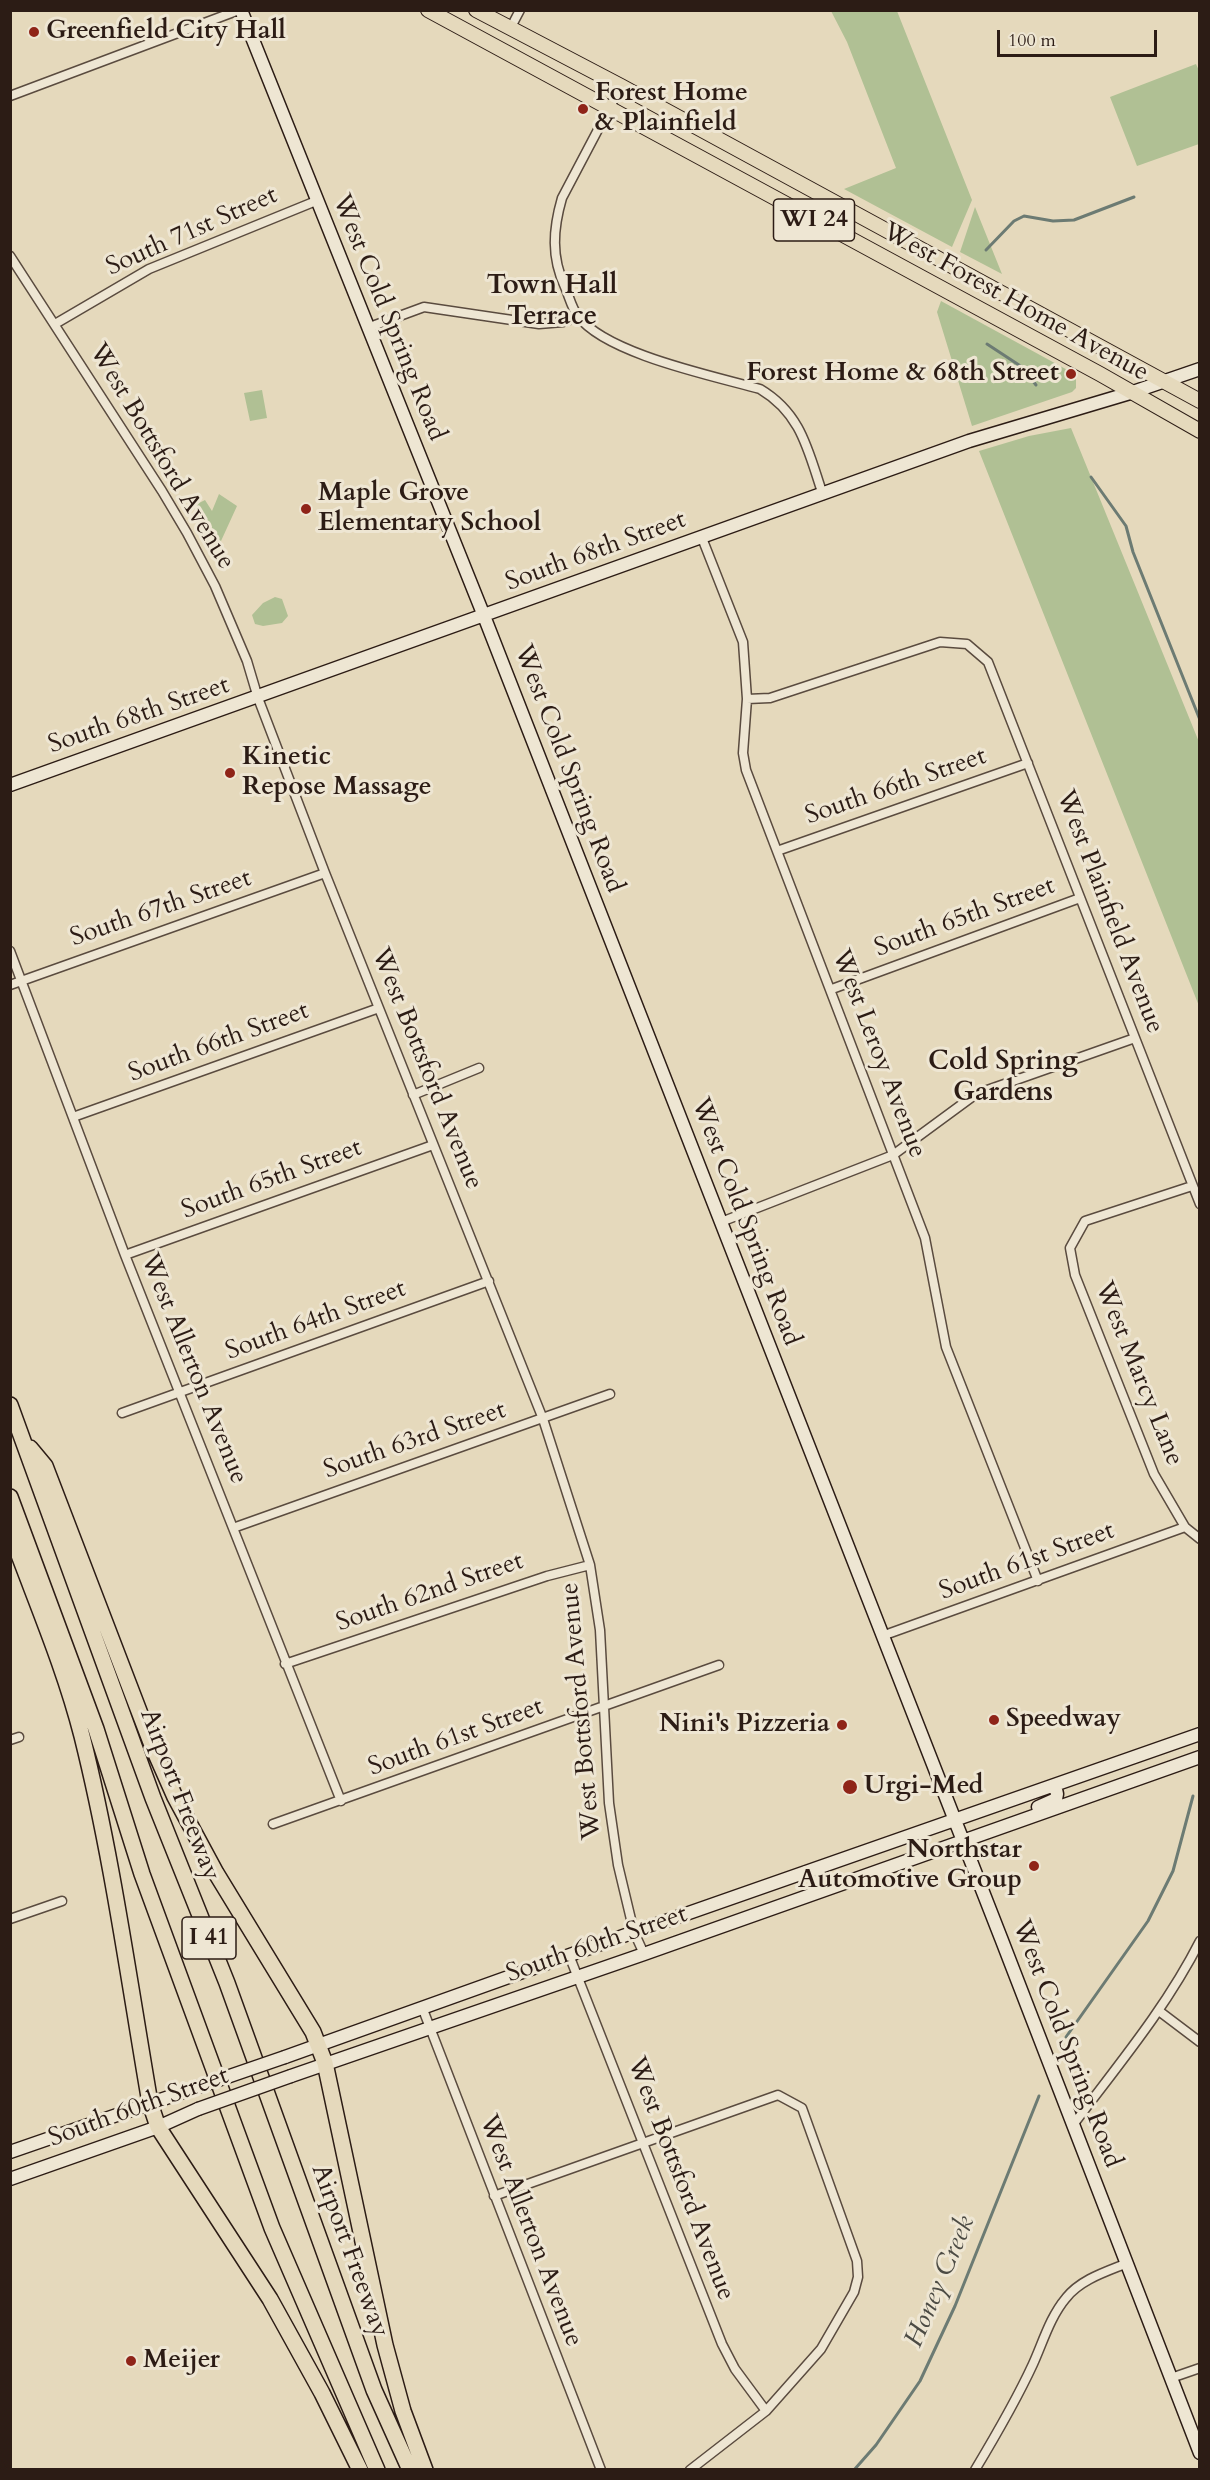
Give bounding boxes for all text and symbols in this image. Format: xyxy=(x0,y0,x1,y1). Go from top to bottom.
place label: Greenfield City Hall xyxy=(46,16,286,48)
scale bar xyxy=(1000,18,1160,56)
marker: Greenfield City Hall xyxy=(27,25,41,39)
text: 100 m xyxy=(1008,28,1056,53)
place label: Forest Home & Plainfield xyxy=(595,78,748,140)
marker: Forest Home & Plainfield xyxy=(576,102,590,116)
street label: South 71st Street xyxy=(102,180,282,284)
street label: West Cold Spring Road xyxy=(324,190,452,446)
road number: WI 24 xyxy=(774,199,854,241)
street label: West Forest Home Avenue xyxy=(877,217,1153,389)
district label: Town Hall Terrace xyxy=(487,271,617,334)
street label: West Bottsford Avenue xyxy=(81,338,241,576)
place label: Forest Home & 68th Street xyxy=(746,358,1059,390)
marker: Forest Home & 68th Street xyxy=(1064,367,1078,381)
place label: Maple Grove Elementary School xyxy=(318,478,541,540)
marker: Maple Grove Elementary School xyxy=(299,502,313,516)
street label: South 68th Street xyxy=(502,505,690,599)
street label: West Cold Spring Road xyxy=(506,641,630,897)
street label: South 68th Street xyxy=(44,670,234,762)
street label: South 66th Street xyxy=(801,741,991,833)
place label: Kinetic Repose Massage xyxy=(242,742,432,804)
marker: Kinetic Repose Massage xyxy=(223,766,237,780)
street label: West Plainfield Avenue xyxy=(1048,786,1170,1038)
street label: South 67th Street xyxy=(66,863,256,955)
street label: South 65th Street xyxy=(871,871,1059,965)
street label: West Bottsford Avenue xyxy=(363,944,489,1194)
street label: West Leroy Avenue xyxy=(824,945,932,1163)
street label: South 66th Street xyxy=(125,996,313,1090)
district label: Cold Spring Gardens xyxy=(928,1047,1078,1110)
street label: West Cold Spring Road xyxy=(683,1094,807,1350)
street label: South 65th Street xyxy=(178,1133,366,1227)
street label: West Allerton Avenue xyxy=(133,1249,253,1489)
street label: South 64th Street xyxy=(222,1274,410,1368)
street label: West Marcy Lane xyxy=(1087,1277,1189,1471)
street label: South 63rd Street xyxy=(320,1395,510,1487)
street label: South 61st Street xyxy=(935,1516,1119,1608)
street label: South 62nd Street xyxy=(332,1546,528,1640)
street label: West Bottsford Avenue xyxy=(555,1581,609,1841)
street label: South 61st Street xyxy=(364,1692,548,1784)
place label: Speedway xyxy=(1006,1704,1121,1736)
street label: Airport Freeway xyxy=(132,1705,226,1885)
place label: Nini's Pizzeria xyxy=(659,1709,830,1741)
marker: Speedway xyxy=(987,1713,1001,1727)
marker: Nini's Pizzeria xyxy=(835,1718,849,1732)
place label: Urgi-Med xyxy=(864,1771,983,1803)
marker: Urgi-Med xyxy=(841,1778,859,1796)
place label: Northstar Automotive Group xyxy=(798,1835,1022,1896)
marker: Northstar Automotive Group xyxy=(1027,1859,1041,1873)
street label: South 60th Street xyxy=(502,1899,692,1991)
street label: West Cold Spring Road xyxy=(1004,1916,1128,2172)
road number: I 41 xyxy=(182,1917,236,1959)
street label: West Bottsford Avenue xyxy=(619,2053,741,2305)
street label: South 60th Street xyxy=(45,2061,233,2155)
street label: West Allerton Avenue xyxy=(471,2111,589,2351)
street label: Airport Freeway xyxy=(303,2160,395,2342)
water label: Honey Creek xyxy=(899,2211,983,2353)
place label: Meijer xyxy=(143,2345,220,2377)
marker: Meijer xyxy=(124,2354,138,2368)

